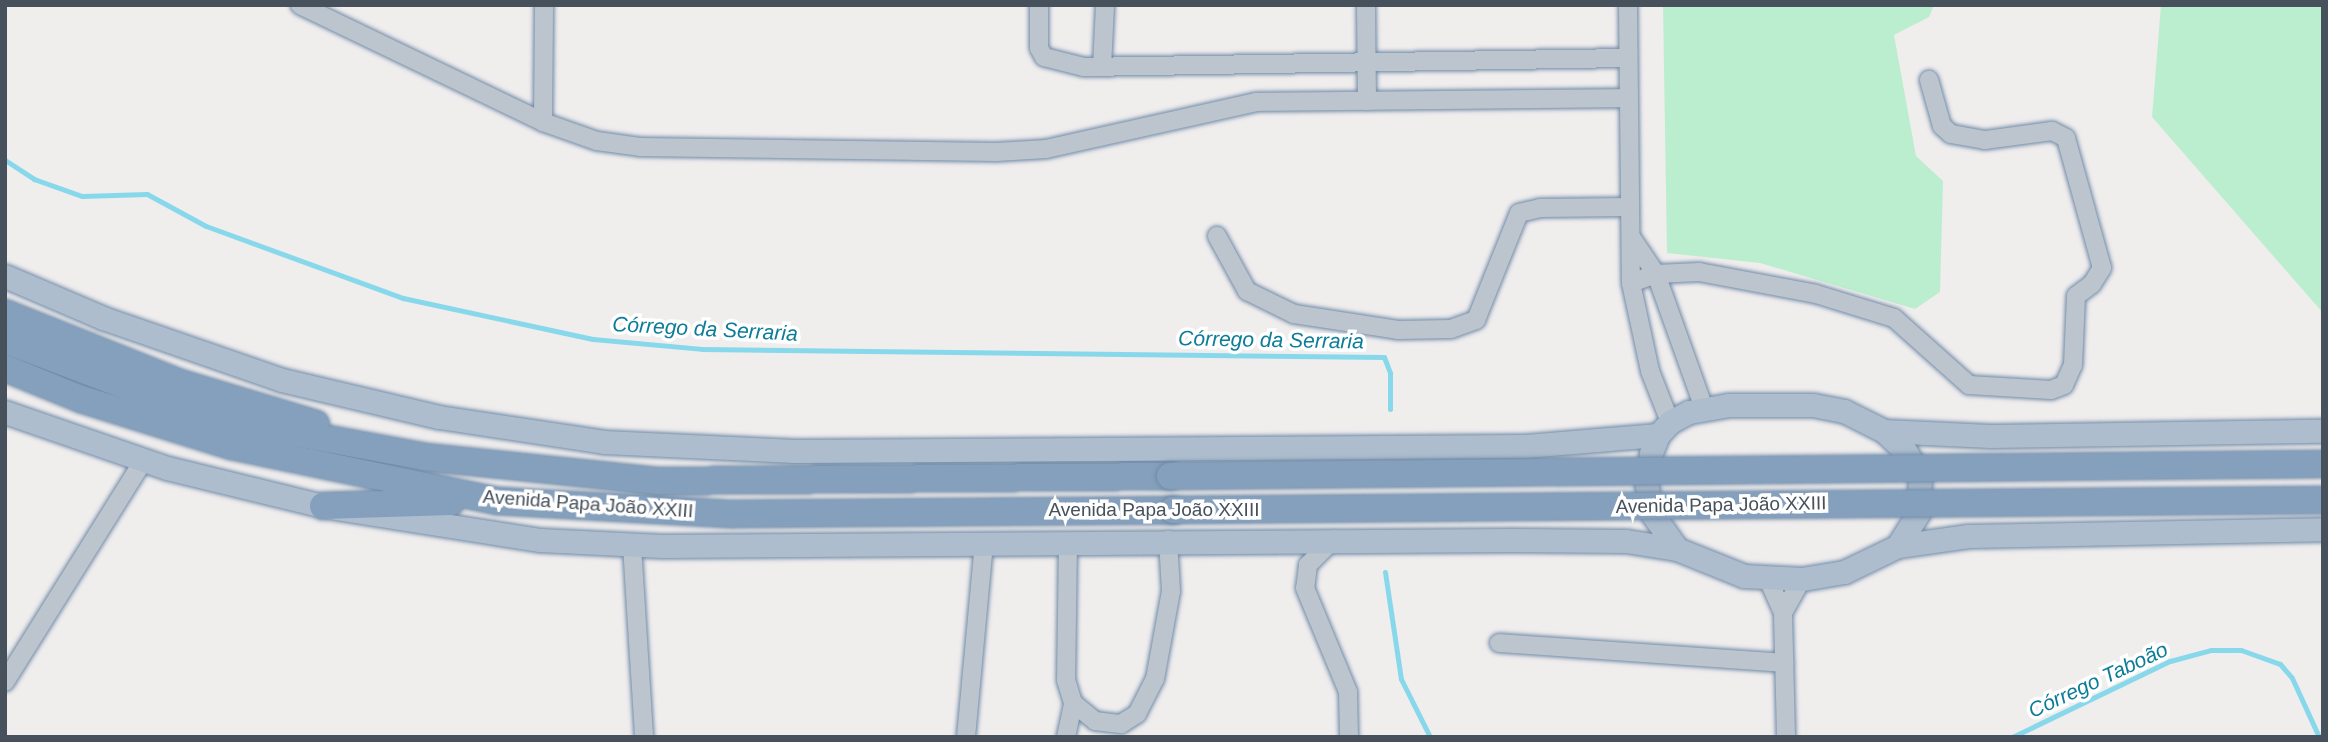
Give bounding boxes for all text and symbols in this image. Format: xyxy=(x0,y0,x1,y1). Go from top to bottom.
water label: Córrego da Serraria xyxy=(612,312,798,346)
water label: Córrego da Serraria xyxy=(1178,326,1364,354)
street label: Avenida Papa João XXIII xyxy=(482,485,694,523)
street label: Avenida Papa João XXIII xyxy=(1615,492,1827,518)
street label: Avenida Papa João XXIII xyxy=(1049,499,1259,521)
water label: Córrego Taboão xyxy=(2024,637,2172,723)

